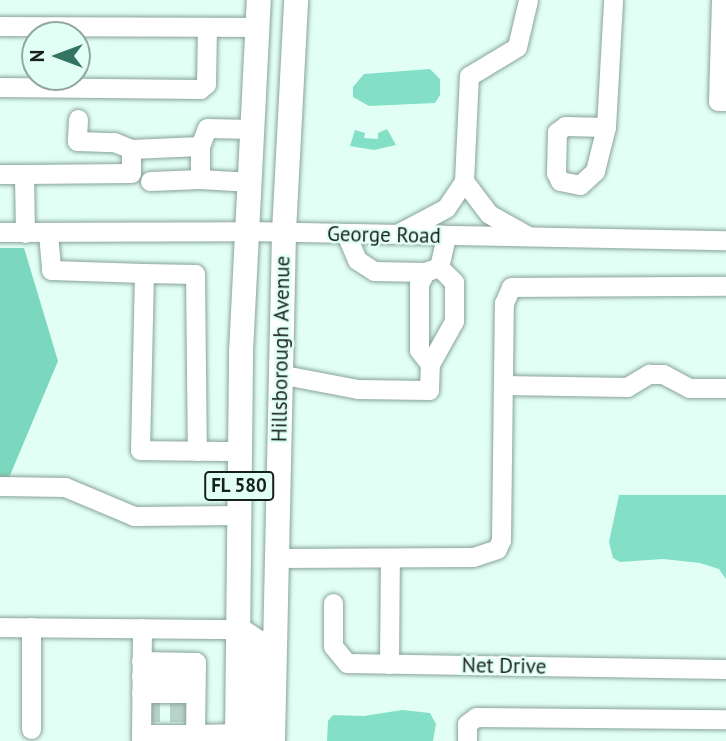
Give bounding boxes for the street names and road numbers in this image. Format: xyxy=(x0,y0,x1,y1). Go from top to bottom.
street label: George Road xyxy=(327,221,441,249)
street label: Hillsborough Avenue xyxy=(267,255,295,443)
road number: FL 580 xyxy=(202,471,276,502)
street label: Net Drive xyxy=(461,653,547,679)

